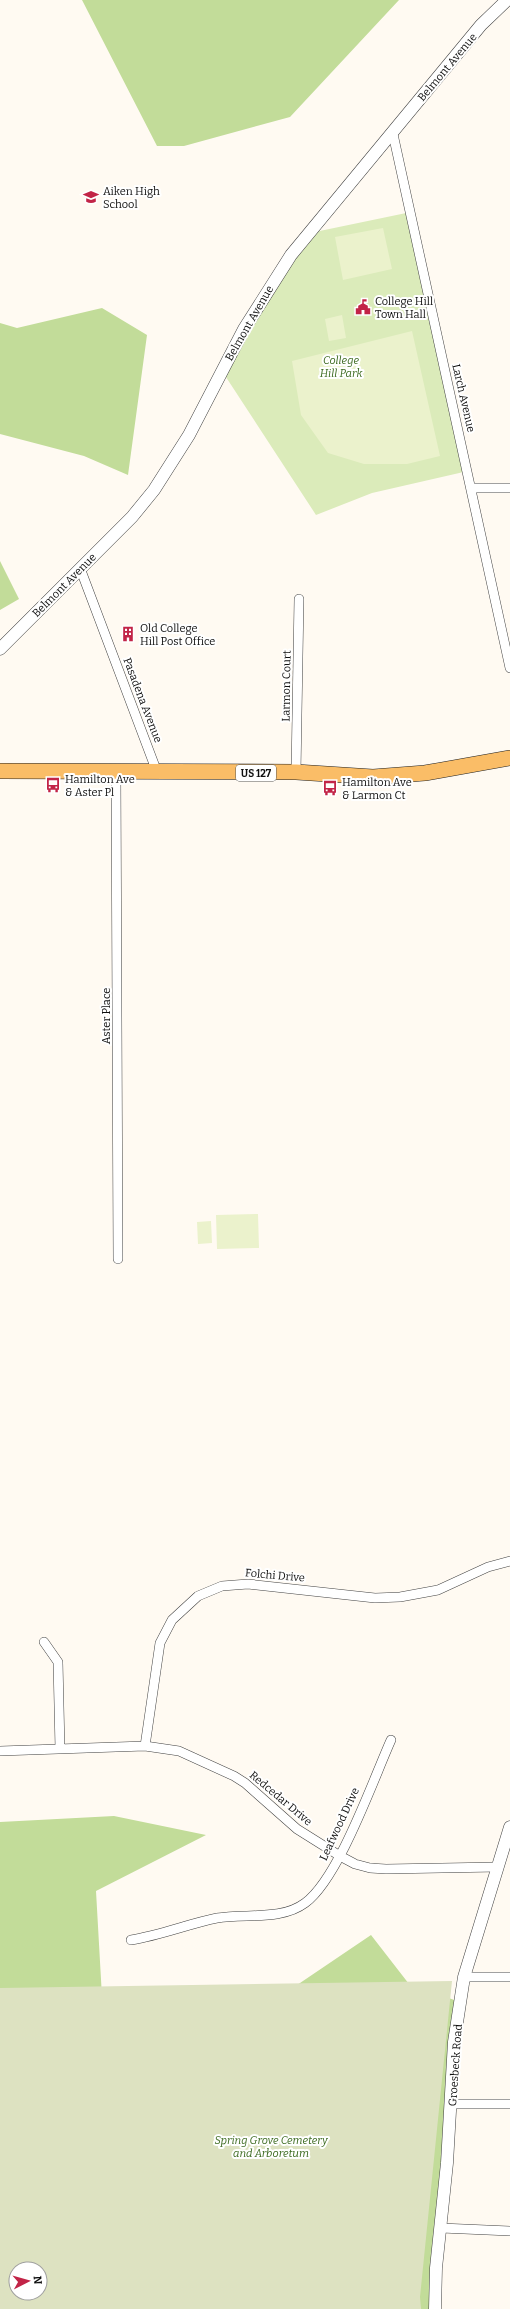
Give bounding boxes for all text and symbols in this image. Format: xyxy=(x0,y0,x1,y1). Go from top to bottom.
street label: Belmont Avenue xyxy=(415,31,480,104)
place label: Aiken High School xyxy=(103,185,160,211)
school or university icon: Aiken High School xyxy=(82,188,100,206)
street label: Belmont Avenue xyxy=(223,283,276,363)
place label: College Hill Town Hall xyxy=(375,295,433,321)
public building icon: College Hill Town Hall xyxy=(354,298,372,316)
park label: College Hill Park xyxy=(320,354,363,380)
street label: Larch Avenue xyxy=(449,363,478,434)
street label: Belmont Avenue xyxy=(30,551,99,620)
place label: Old College Hill Post Office xyxy=(140,622,215,648)
building icon: Old College Hill Post Office xyxy=(119,625,137,643)
street label: Larmon Court xyxy=(279,650,294,722)
street label: Pasadena Avenue xyxy=(120,656,165,745)
road number: US 127 xyxy=(236,765,276,781)
place label: Hamilton Ave & Aster Pl xyxy=(65,773,135,799)
bus stop icon: Hamilton Ave & Aster Pl xyxy=(44,776,62,794)
place label: Hamilton Ave & Larmon Ct xyxy=(342,776,412,802)
bus stop icon: Hamilton Ave & Larmon Ct xyxy=(321,779,339,797)
street label: Aster Place xyxy=(100,988,113,1044)
street label: Folchi Drive xyxy=(244,1566,305,1585)
street label: Redcedar Drive xyxy=(247,1768,315,1828)
street label: Leafwood Drive xyxy=(317,1786,362,1863)
street label: Groesbeck Road xyxy=(446,2023,465,2107)
park label: Spring Grove Cemetery and Arboretum xyxy=(214,2134,329,2160)
north arrow xyxy=(8,2261,48,2301)
text: N xyxy=(31,2275,44,2285)

